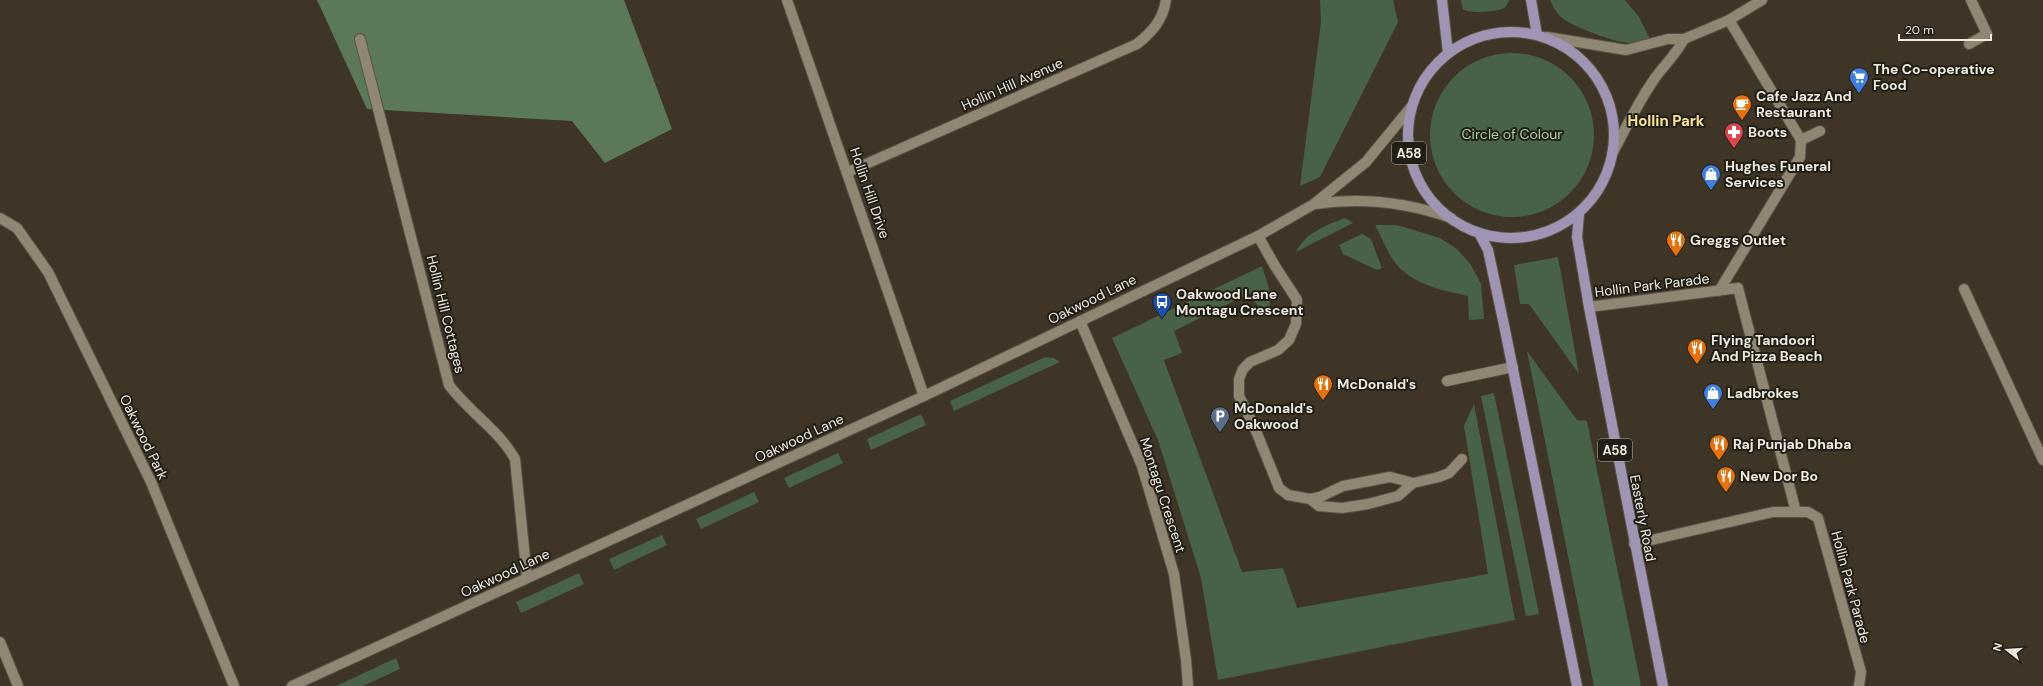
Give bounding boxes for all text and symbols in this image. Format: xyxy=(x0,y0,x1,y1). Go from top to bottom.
scale bar xyxy=(1899,16,1991,42)
text: 20 m xyxy=(1905,22,1934,38)
street label: Hollin Hill Avenue xyxy=(958,53,1066,115)
place label: The Co-operative Food xyxy=(1873,60,1995,94)
supermarket icon: The Co-operative Food xyxy=(1848,66,1870,94)
place label: Cafe Jazz And Restaurant xyxy=(1756,87,1852,121)
cafe icon: Cafe Jazz And Restaurant xyxy=(1731,93,1753,121)
district label: Hollin Park xyxy=(1627,111,1705,131)
pharmacy icon: Boots xyxy=(1723,121,1745,149)
place label: Boots xyxy=(1748,123,1787,141)
park label: Circle of Colour xyxy=(1462,125,1562,143)
road number: A58 xyxy=(1392,142,1426,164)
street label: Hollin Hill Drive xyxy=(846,145,894,241)
place label: Hughes Funeral Services xyxy=(1725,157,1831,191)
shop icon: Hughes Funeral Services xyxy=(1700,163,1722,191)
restaurant icon: Greggs Outlet xyxy=(1665,229,1687,257)
place label: Greggs Outlet xyxy=(1690,231,1786,249)
street label: Hollin Hill Cottages xyxy=(423,253,469,375)
street label: Hollin Park Parade xyxy=(1594,269,1710,301)
street label: Oakwood Lane xyxy=(1045,270,1139,328)
place label: Oakwood Lane Montagu Crescent xyxy=(1176,285,1304,319)
bus stop icon: Oakwood Lane Montagu Crescent xyxy=(1151,291,1173,319)
place label: Flying Tandoori And Pizza Beach xyxy=(1711,331,1822,365)
restaurant icon: Flying Tandoori And Pizza Beach xyxy=(1686,337,1708,365)
restaurant icon: McDonald's xyxy=(1312,373,1334,401)
place label: McDonald's xyxy=(1337,375,1416,393)
shop icon: Ladbrokes xyxy=(1702,382,1724,410)
place label: Ladbrokes xyxy=(1727,384,1799,402)
street label: Oakwood Park xyxy=(116,391,172,483)
place label: McDonald's Oakwood xyxy=(1234,399,1313,433)
parking icon: McDonald's Oakwood xyxy=(1209,405,1231,433)
street label: Oakwood Lane xyxy=(752,410,846,466)
restaurant icon: Raj Punjab Dhaba xyxy=(1708,433,1730,461)
street label: Montagu Crescent xyxy=(1136,435,1190,555)
place label: Raj Punjab Dhaba xyxy=(1733,435,1851,453)
road number: A58 xyxy=(1598,439,1632,461)
restaurant icon: New Dor Bo xyxy=(1715,465,1737,493)
place label: New Dor Bo xyxy=(1740,467,1818,485)
street label: Easterly Road xyxy=(1626,473,1660,563)
street label: Hollin Park Parade xyxy=(1827,529,1875,645)
street label: Oakwood Lane xyxy=(458,545,552,601)
north arrow xyxy=(1987,630,2027,670)
text: N xyxy=(1990,641,2005,653)

